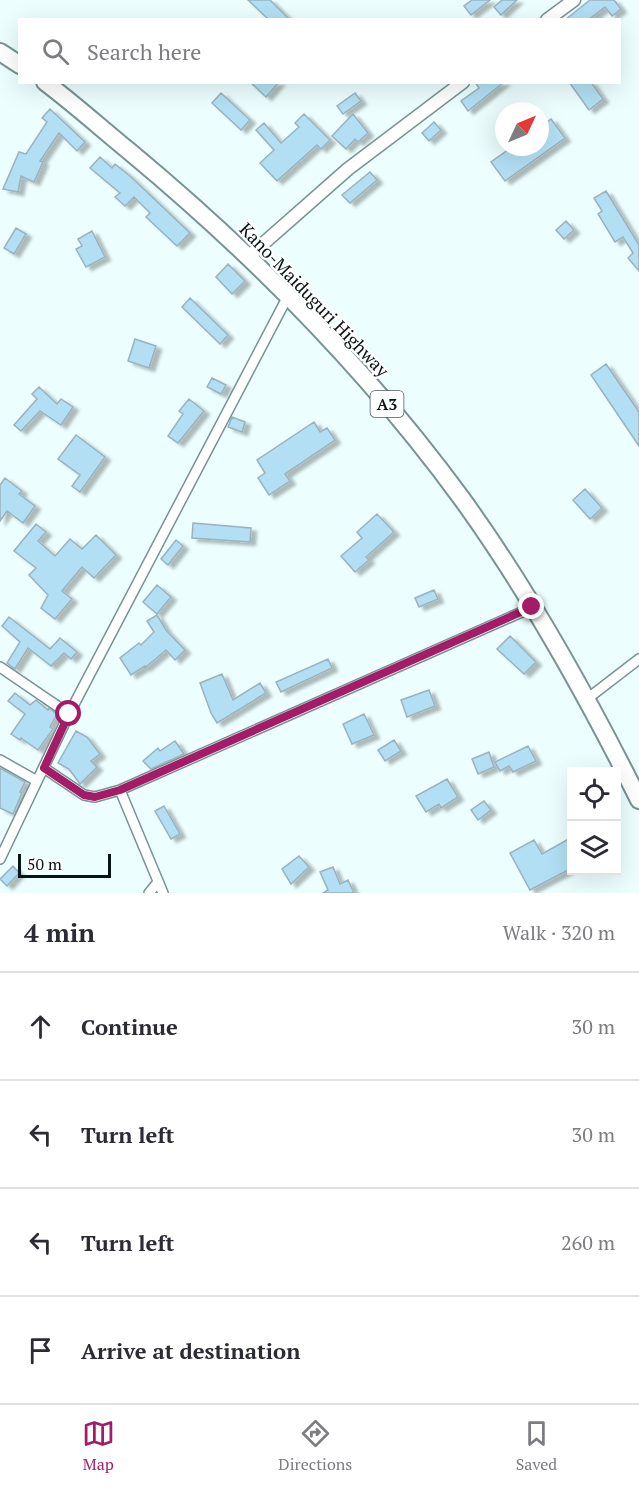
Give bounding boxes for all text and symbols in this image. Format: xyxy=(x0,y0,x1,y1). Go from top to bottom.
search box xyxy=(18,18,621,84)
icon: search xyxy=(39,35,72,68)
text: Search here xyxy=(87,37,201,66)
north arrow xyxy=(495,102,549,156)
street label: Kano-Maiduguri Highway xyxy=(235,217,395,382)
road number: A3 xyxy=(370,391,404,417)
route end xyxy=(518,593,544,619)
route start xyxy=(55,700,81,726)
map controls xyxy=(567,767,621,875)
button: locate xyxy=(567,767,621,821)
button: layers xyxy=(567,821,621,875)
scale bar xyxy=(18,851,111,878)
text: 50 m xyxy=(27,853,62,875)
text: 4 min xyxy=(24,915,95,949)
text: Walk · 320 m xyxy=(503,919,615,946)
icon: ahead xyxy=(24,1010,57,1043)
text: Continue xyxy=(81,1012,178,1041)
text: 30 m xyxy=(572,1013,615,1040)
icon: left xyxy=(24,1118,57,1151)
text: Turn left xyxy=(81,1120,174,1149)
text: 30 m xyxy=(572,1121,615,1148)
icon: left xyxy=(24,1226,57,1259)
text: Turn left xyxy=(81,1228,174,1257)
text: 260 m xyxy=(561,1229,615,1256)
icon: arrive xyxy=(24,1334,57,1367)
text: Arrive at destination xyxy=(81,1336,300,1365)
tab: Map xyxy=(82,1417,115,1475)
tab: Directions xyxy=(278,1417,352,1475)
tab: Saved xyxy=(516,1417,557,1475)

